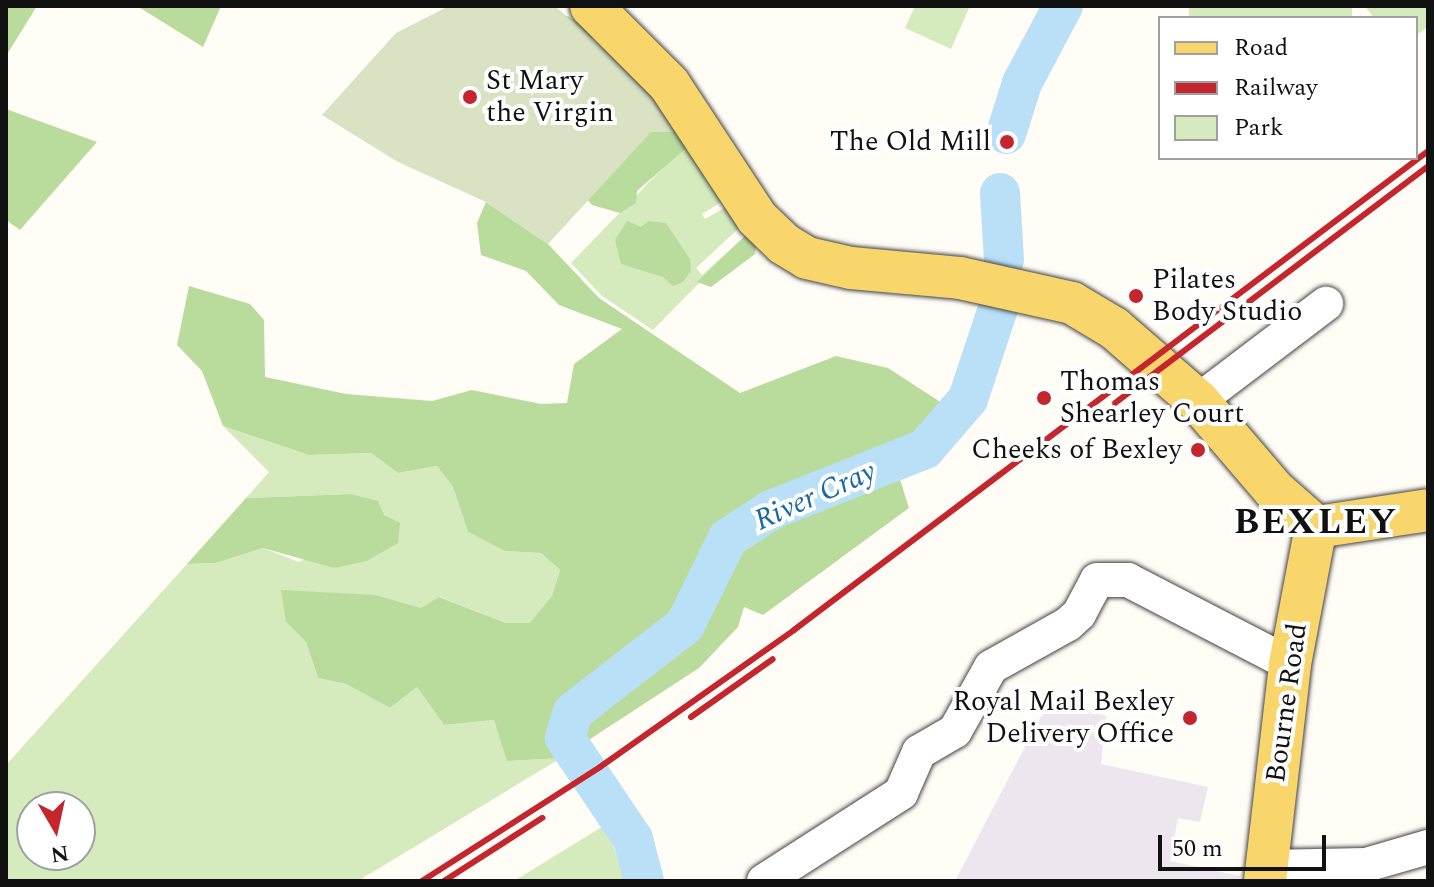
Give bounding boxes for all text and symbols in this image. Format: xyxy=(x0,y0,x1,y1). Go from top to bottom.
legend xyxy=(1158,16,1418,160)
text: Road xyxy=(1234,30,1288,66)
place label: St Mary the Virgin xyxy=(486,64,614,130)
text: Railway xyxy=(1234,70,1318,106)
marker: St Mary the Virgin xyxy=(461,88,479,106)
text: Park xyxy=(1234,110,1284,146)
place label: The Old Mill xyxy=(830,125,991,159)
marker: The Old Mill xyxy=(998,133,1016,151)
place label: Pilates Body Studio xyxy=(1152,263,1302,329)
marker: Pilates Body Studio xyxy=(1127,287,1145,305)
place label: Thomas Shearley Court xyxy=(1060,365,1244,431)
marker: Thomas Shearley Court xyxy=(1035,389,1053,407)
place label: Cheeks of Bexley xyxy=(971,433,1182,467)
marker: Cheeks of Bexley xyxy=(1189,441,1207,459)
water label: River Cray xyxy=(749,453,881,539)
district label: BEXLEY xyxy=(1234,501,1398,545)
street label: Bourne Road xyxy=(1259,621,1315,785)
place label: Royal Mail Bexley Delivery Office xyxy=(953,685,1174,751)
marker: Royal Mail Bexley Delivery Office xyxy=(1181,709,1199,727)
north arrow xyxy=(16,791,96,871)
scale bar xyxy=(1162,819,1330,869)
text: 50 m xyxy=(1172,831,1223,867)
text: N xyxy=(48,836,71,871)

